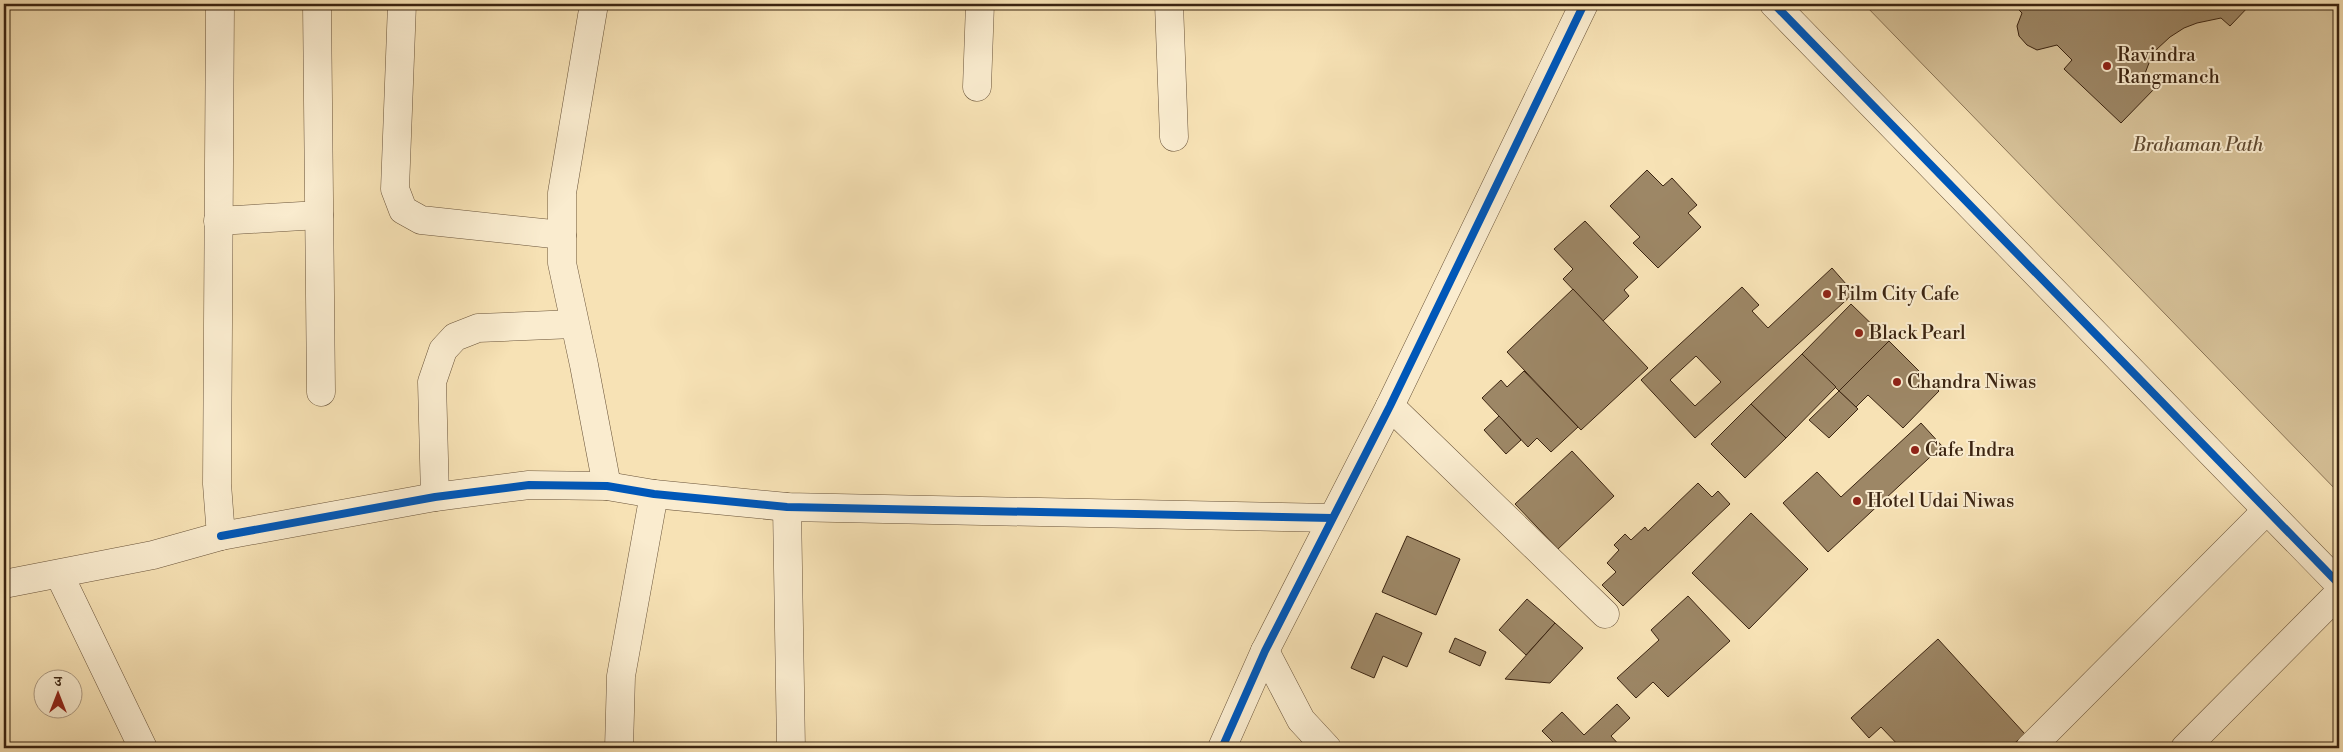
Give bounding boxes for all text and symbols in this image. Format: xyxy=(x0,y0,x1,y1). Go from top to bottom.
place label: Ravindra Rangmanch xyxy=(2117,43,2220,89)
marker: Ravindra Rangmanch xyxy=(2101,60,2113,72)
park label: Brahaman Path xyxy=(2132,133,2264,157)
place label: Film City Cafe xyxy=(1837,282,1959,306)
marker: Film City Cafe xyxy=(1821,288,1833,300)
place label: Black Pearl xyxy=(1868,321,1966,345)
marker: Black Pearl xyxy=(1853,327,1865,339)
place label: Chandra Niwas xyxy=(1907,370,2036,394)
marker: Chandra Niwas xyxy=(1891,376,1903,388)
place label: Cafe Indra xyxy=(1925,438,2015,462)
marker: Cafe Indra xyxy=(1909,444,1921,456)
place label: Hotel Udai Niwas xyxy=(1867,489,2014,513)
marker: Hotel Udai Niwas xyxy=(1851,495,1863,507)
north arrow xyxy=(32,670,82,720)
text: उ xyxy=(53,673,62,691)

